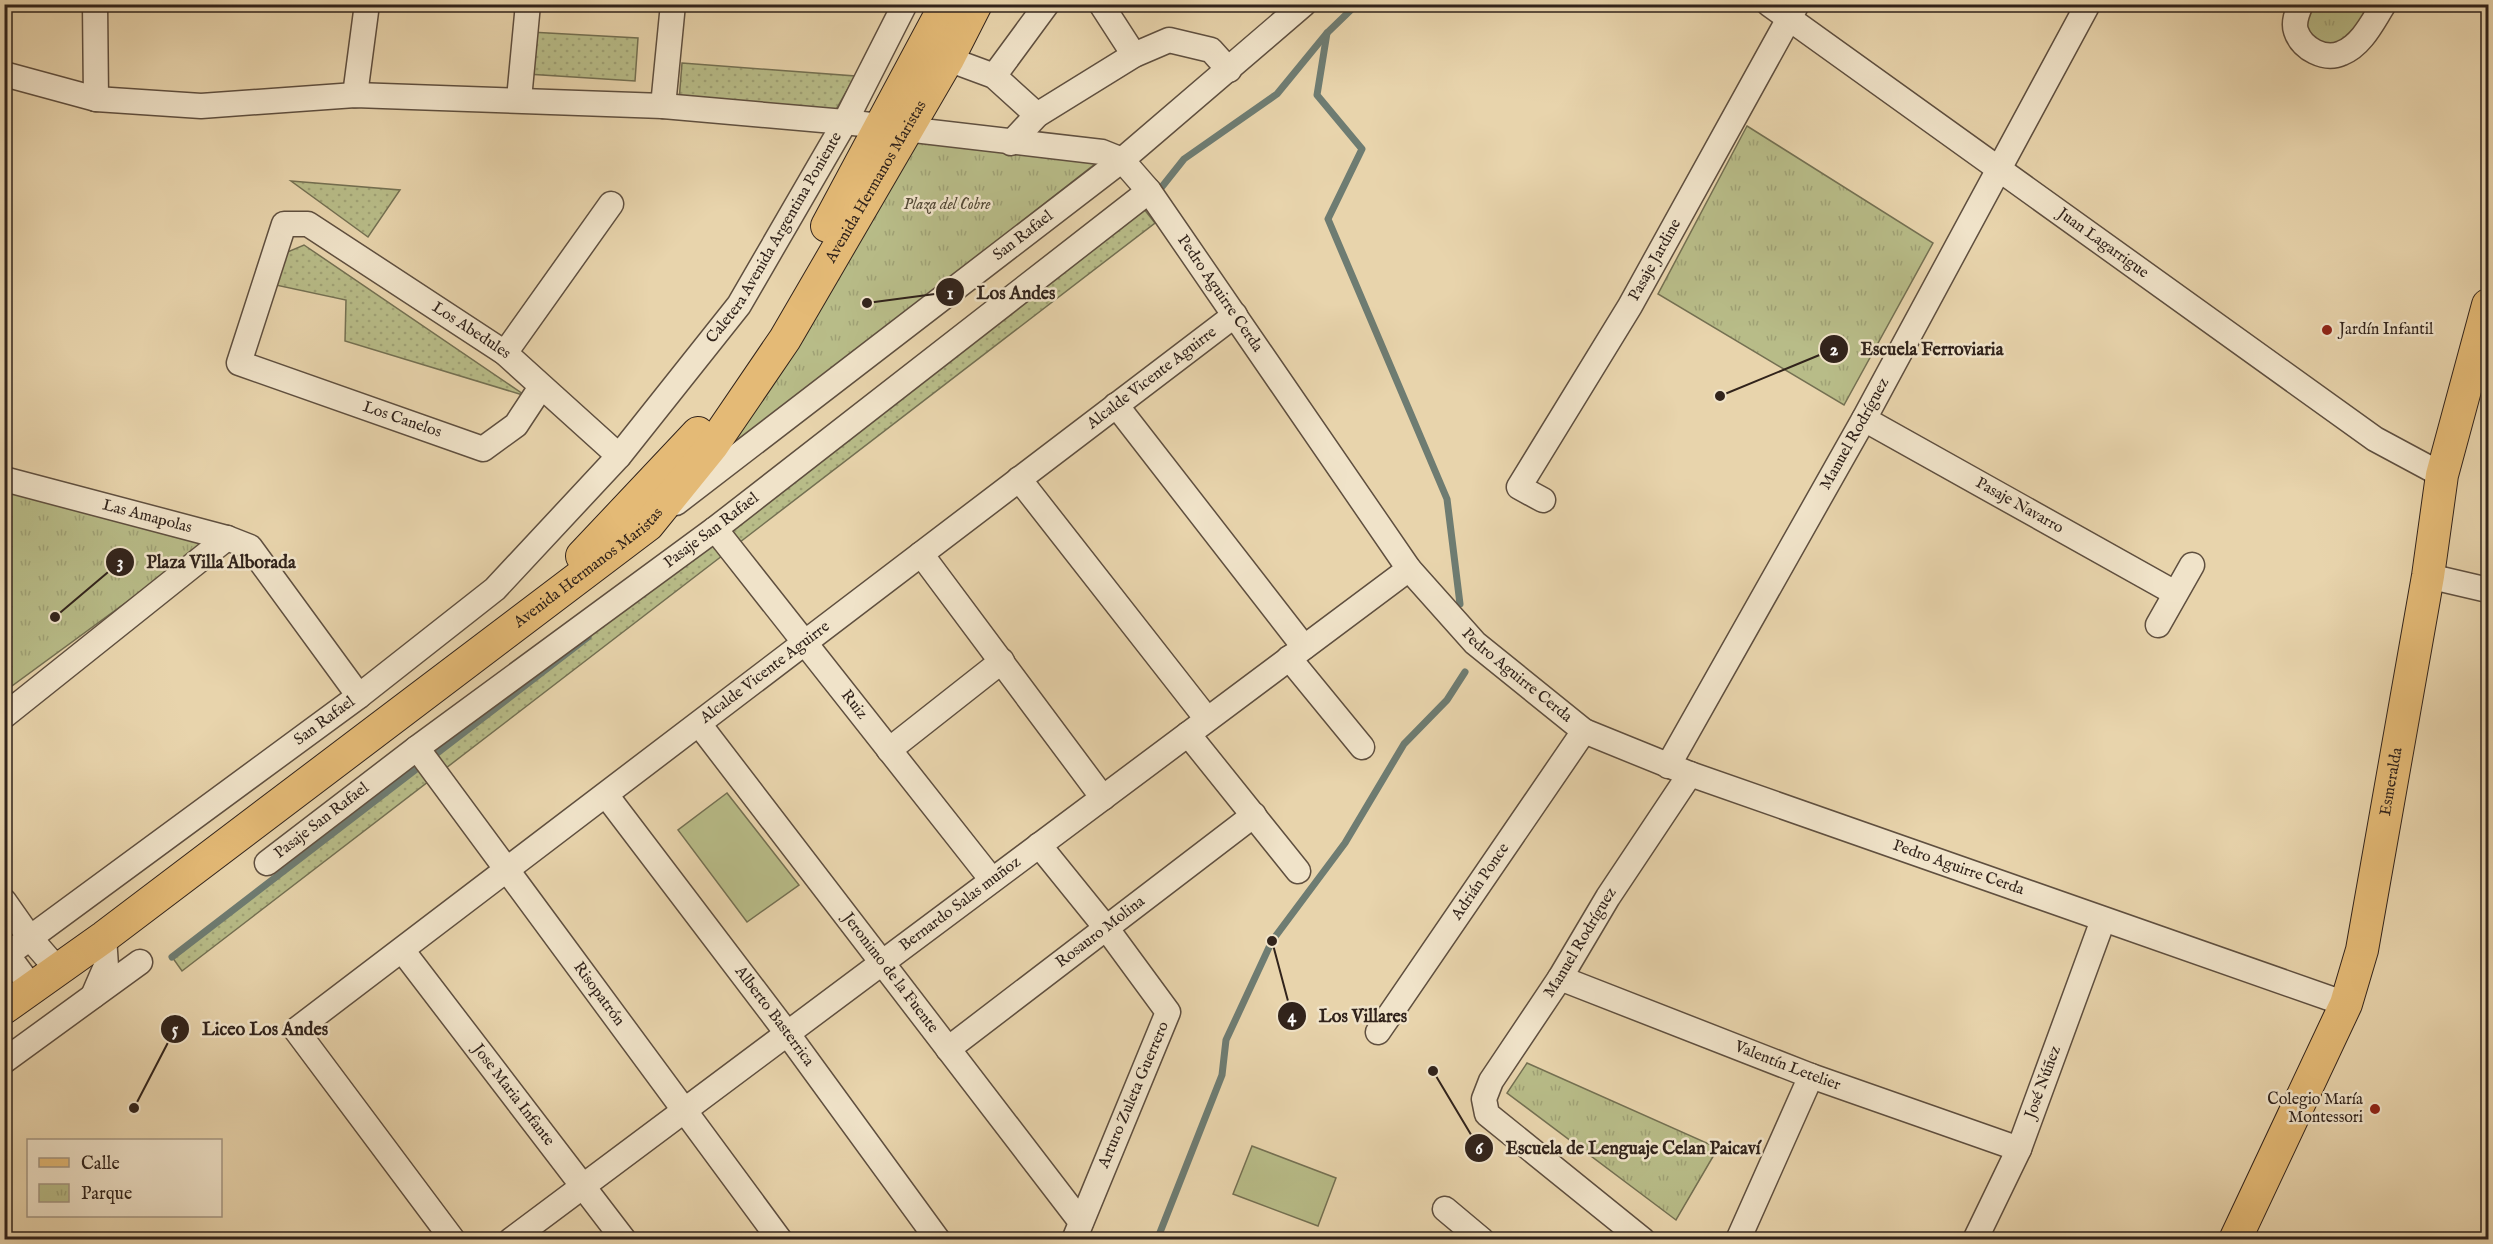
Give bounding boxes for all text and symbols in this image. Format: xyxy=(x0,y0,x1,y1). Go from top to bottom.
street label: Avenida Hermanos Maristas xyxy=(821,97,932,268)
street label: Caletera Avenida Argentina Poniente xyxy=(702,129,847,348)
park label: Plaza del Cobre xyxy=(903,195,991,215)
street label: Juan Lagarrigue xyxy=(2052,203,2152,283)
street label: San Rafael xyxy=(989,206,1058,265)
street label: Pasaje Jardine xyxy=(1625,216,1686,305)
street label: Pedro Aguirre Cerda xyxy=(1172,231,1267,356)
callout: Los Andes xyxy=(935,274,1068,310)
text: 1 xyxy=(947,283,954,306)
text: Los Andes xyxy=(977,283,1056,306)
street label: Los Abedules xyxy=(428,298,515,364)
place label: Jardín Infantil xyxy=(2337,320,2434,340)
street label: Alcalde Vicente Aguirre xyxy=(1082,323,1221,435)
marker: Jardín Infantil xyxy=(2320,323,2334,337)
callout: Escuela Ferroviaria xyxy=(1819,331,2016,367)
text: 2 xyxy=(1830,339,1839,362)
text: Escuela Ferroviaria xyxy=(1861,339,2005,362)
street label: Manuel Rodríguez xyxy=(1816,375,1894,494)
street label: Los Canelos xyxy=(360,397,444,443)
street label: Pasaje Navarro xyxy=(1972,473,2067,539)
street label: Pasaje San Rafael xyxy=(660,488,764,573)
street label: Las Amapolas xyxy=(100,495,194,538)
street label: Avenida Hermanos Maristas xyxy=(509,503,668,633)
callout: Plaza Villa Alborada xyxy=(105,544,308,580)
text: 3 xyxy=(117,552,123,575)
text: Plaza Villa Alborada xyxy=(146,552,297,575)
street label: Alcalde Vicente Aguirre xyxy=(696,617,834,729)
street label: Pedro Aguirre Cerda xyxy=(1457,624,1576,727)
street label: Ruiz xyxy=(836,686,872,724)
street label: San Rafael xyxy=(290,692,360,750)
street label: Esmeralda xyxy=(2376,746,2408,817)
street label: Pasaje San Rafael xyxy=(270,778,374,864)
street label: Pedro Aguirre Cerda xyxy=(1890,836,2027,900)
street label: Adrián Ponce xyxy=(1447,840,1514,925)
street label: Bernardo Salas muñoz xyxy=(896,852,1025,956)
street label: Manuel Rodríguez xyxy=(1540,884,1621,1002)
street label: Rosauro Molina xyxy=(1052,892,1149,973)
street label: Jeronimo de la Fuente xyxy=(836,907,943,1037)
street label: Risopatrón xyxy=(568,958,629,1031)
street label: Alberto Basterrica xyxy=(729,962,818,1071)
callout: Los Villares xyxy=(1277,998,1419,1034)
text: 4 xyxy=(1288,1006,1298,1029)
text: Los Villares xyxy=(1319,1006,1408,1029)
callout: Liceo Los Andes xyxy=(160,1011,340,1047)
street label: Arturo Zuleta Guerrero xyxy=(1094,1018,1174,1172)
text: 5 xyxy=(172,1019,179,1042)
text: Liceo Los Andes xyxy=(202,1019,329,1042)
street label: Valentín Letelier xyxy=(1731,1037,1843,1096)
street label: Jose Maria Infante xyxy=(467,1039,559,1150)
street label: José Núñez xyxy=(2020,1043,2066,1124)
place label: Colegio María Montessori xyxy=(2267,1090,2363,1128)
marker: Colegio María Montessori xyxy=(2368,1102,2382,1116)
callout: Escuela de Lenguaje Celan Paicaví xyxy=(1464,1130,1773,1166)
text: 6 xyxy=(1475,1138,1484,1161)
text: Escuela de Lenguaje Celan Paicaví xyxy=(1506,1138,1763,1161)
legend xyxy=(27,1139,222,1217)
text: Calle xyxy=(81,1153,120,1176)
text: Parque xyxy=(81,1183,132,1206)

